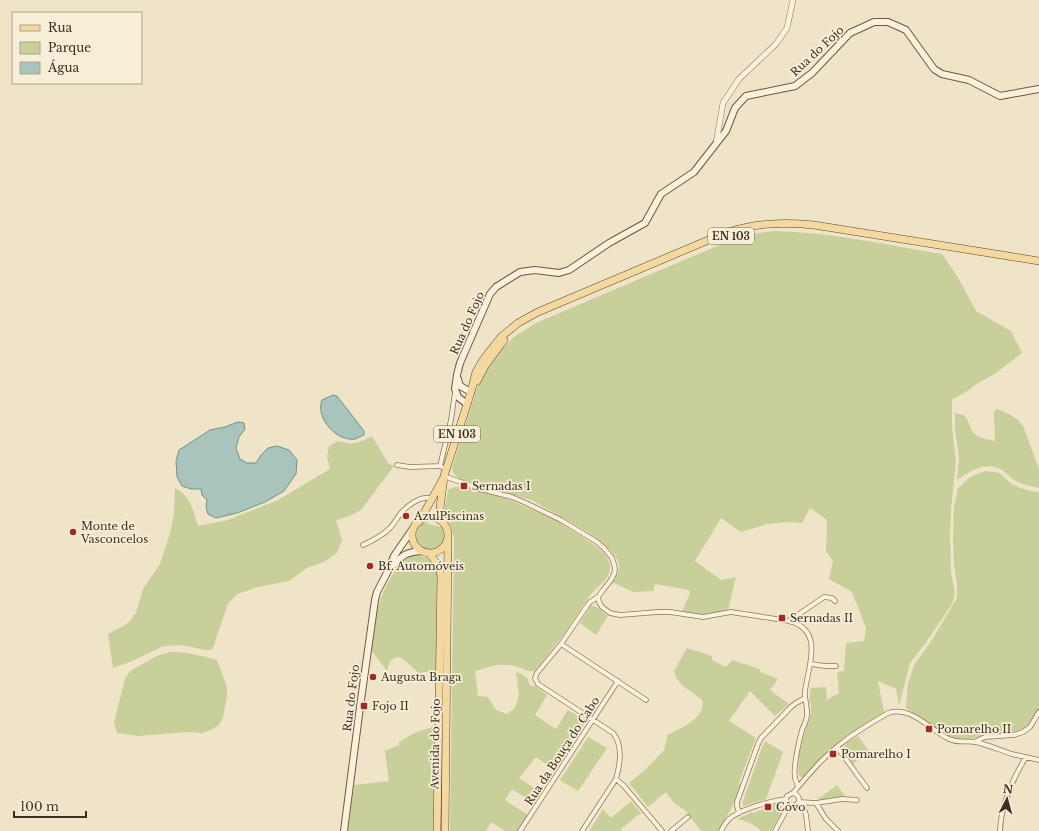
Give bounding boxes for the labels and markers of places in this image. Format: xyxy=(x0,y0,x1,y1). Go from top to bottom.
place label: Sernadas I xyxy=(472,479,531,493)
marker: Sernadas I xyxy=(459,481,469,491)
place label: AzulPiscinas xyxy=(413,509,484,523)
marker: AzulPiscinas xyxy=(401,511,411,521)
place label: Monte de Vasconcelos xyxy=(80,519,148,546)
marker: Monte de Vasconcelos xyxy=(68,527,78,537)
place label: Bf. Automóveis xyxy=(378,559,464,573)
marker: Bf. Automóveis xyxy=(365,561,375,571)
place label: Sernadas II xyxy=(790,611,854,625)
marker: Sernadas II xyxy=(777,613,787,623)
place label: Augusta Braga xyxy=(380,670,462,684)
marker: Augusta Braga xyxy=(368,672,378,682)
place label: Fojo II xyxy=(372,699,409,713)
marker: Fojo II xyxy=(359,701,369,711)
place label: Pomarelho II xyxy=(937,722,1012,736)
marker: Pomarelho II xyxy=(924,724,934,734)
place label: Pomarelho I xyxy=(841,747,911,761)
marker: Pomarelho I xyxy=(828,749,838,759)
place label: Côvo xyxy=(776,800,805,814)
marker: Côvo xyxy=(763,802,773,812)

